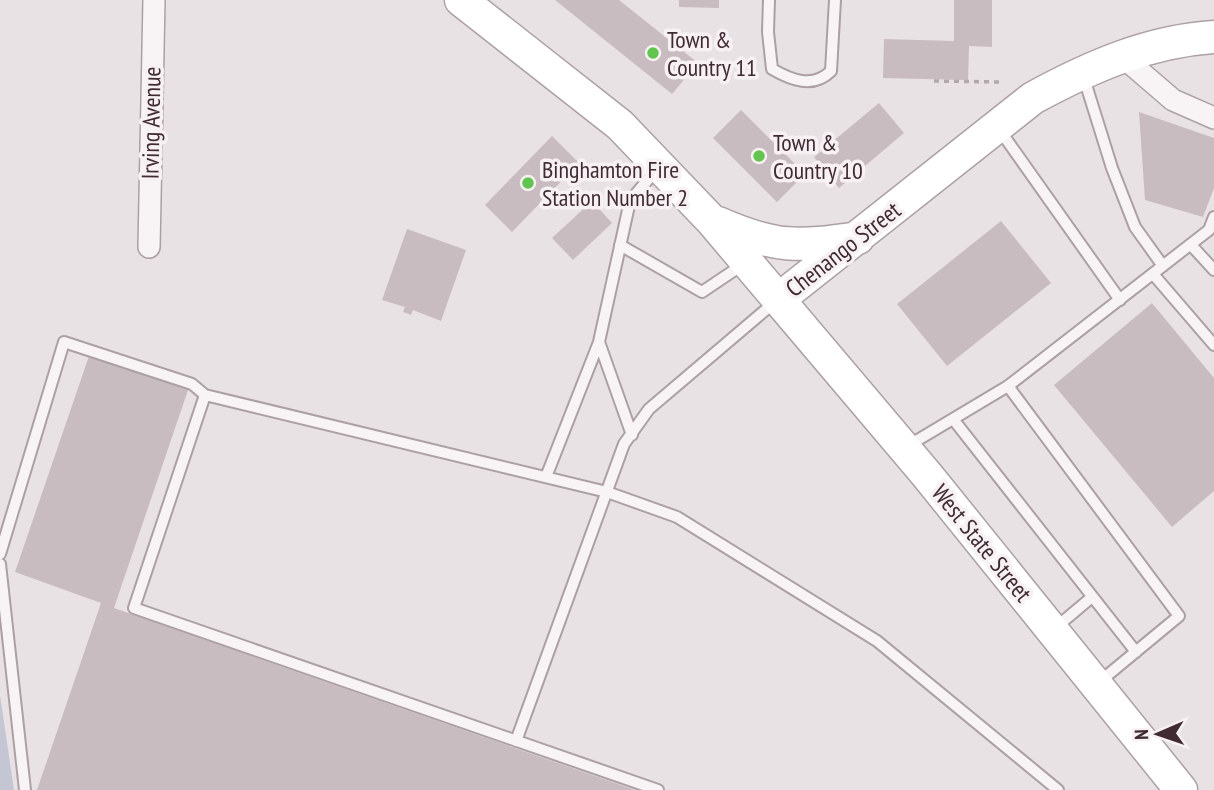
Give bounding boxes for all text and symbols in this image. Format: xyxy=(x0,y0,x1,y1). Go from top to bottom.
place label: Town & Country 11 xyxy=(667,24,757,83)
marker: Town & Country 11 xyxy=(645,45,661,61)
street label: Irving Avenue xyxy=(135,66,167,180)
place label: Town & Country 10 xyxy=(773,127,863,186)
marker: Town & Country 10 xyxy=(751,148,767,164)
place label: Binghamton Fire Station Number 2 xyxy=(542,154,688,213)
marker: Binghamton Fire Station Number 2 xyxy=(520,175,536,191)
street label: Chenango Street xyxy=(779,194,907,304)
street label: West State Street xyxy=(925,478,1039,608)
north arrow xyxy=(1123,699,1193,769)
text: N xyxy=(1129,729,1153,740)

